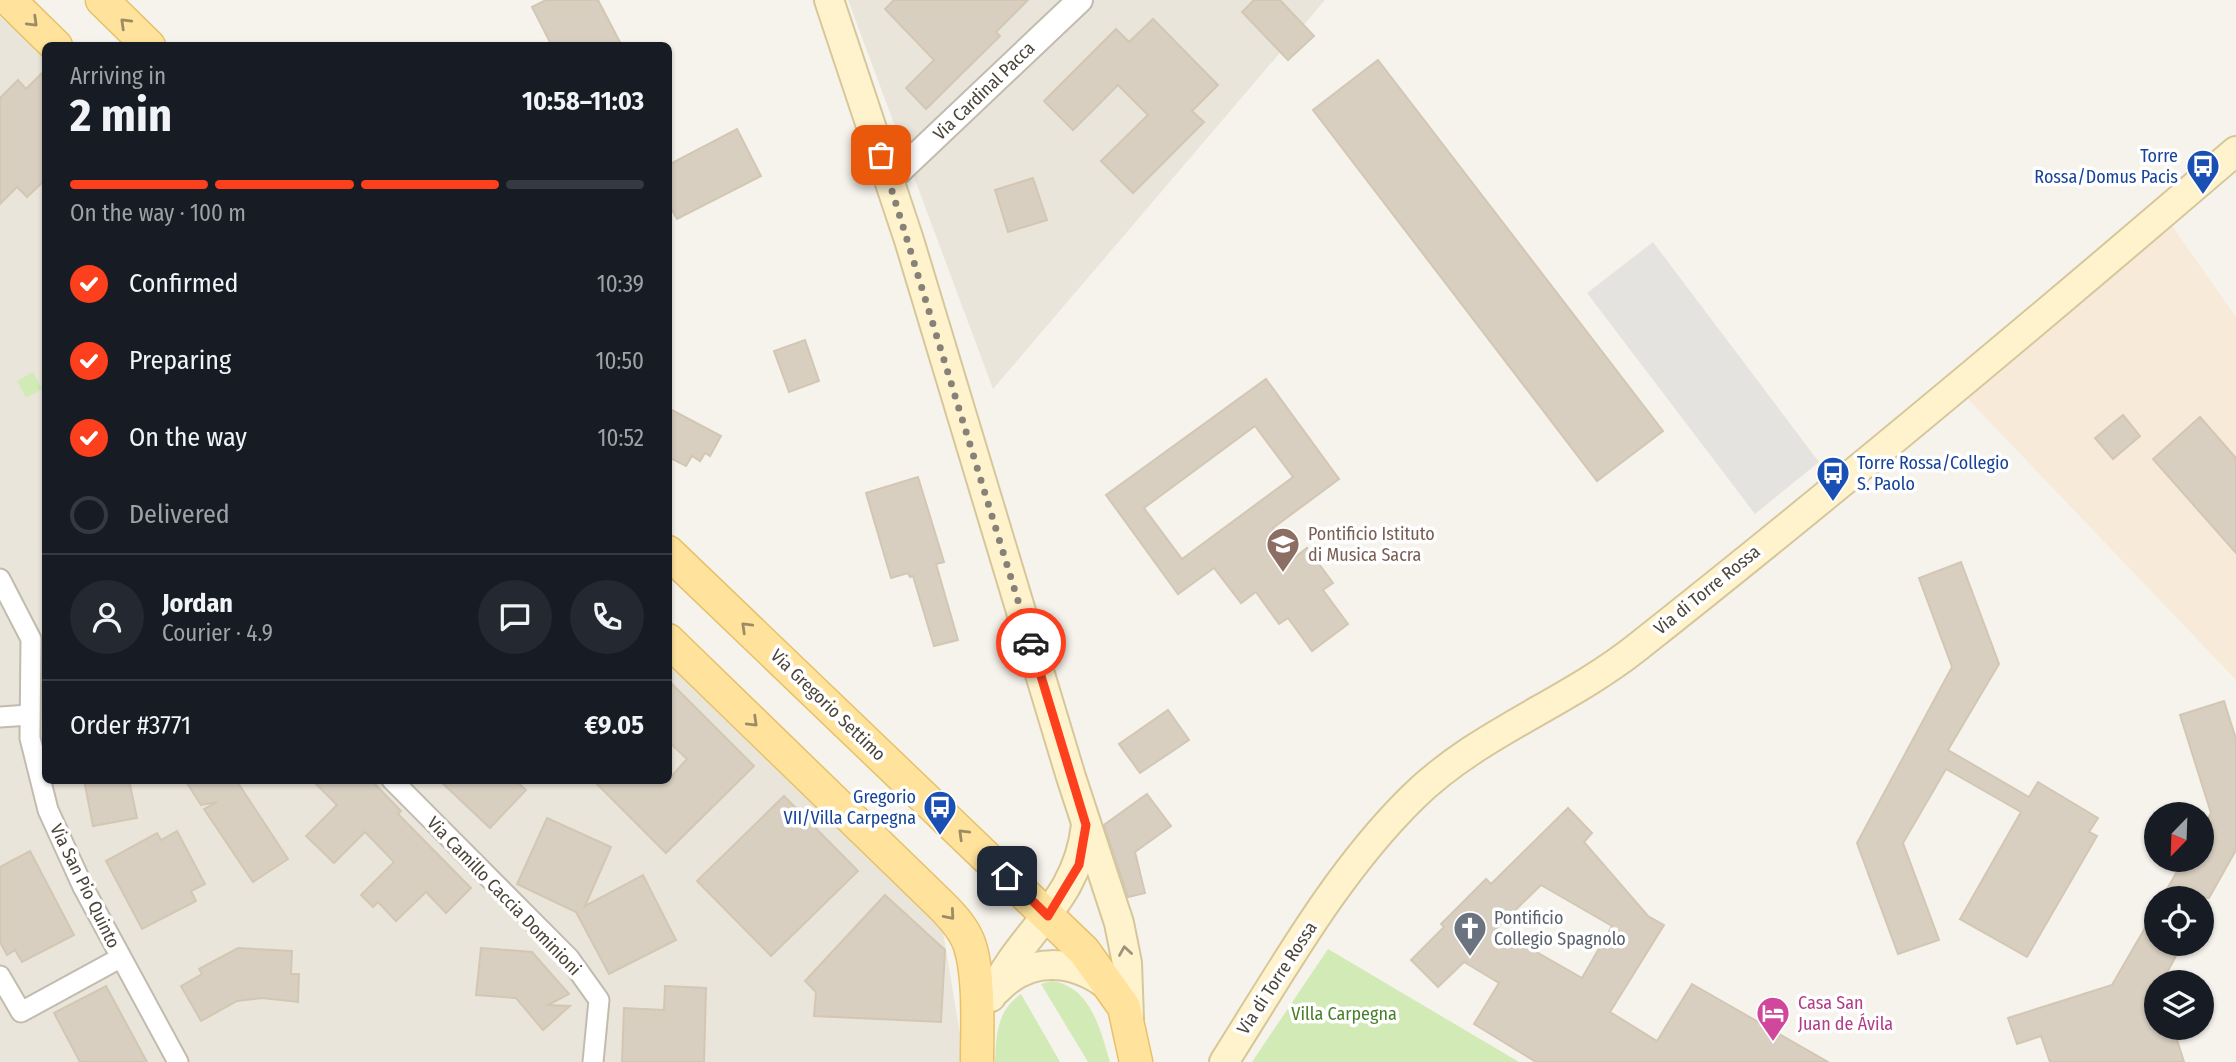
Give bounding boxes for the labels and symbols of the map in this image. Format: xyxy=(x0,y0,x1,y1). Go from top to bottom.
one-way arrow xyxy=(24,14,37,27)
one-way arrow xyxy=(121,18,134,31)
street label: Via Cardinal Pacca xyxy=(929,37,1039,145)
pin xyxy=(851,125,911,185)
place label: Torre Rossa/Domus Pacis xyxy=(2034,145,2178,188)
bus stop icon: Torre Rossa/Domus Pacis xyxy=(2184,147,2222,196)
place label: Torre Rossa/Collegio S. Paolo xyxy=(1857,452,2009,495)
bus stop icon: Torre Rossa/Collegio S. Paolo xyxy=(1814,454,1852,503)
place label: Pontificio Istituto di Musica Sacra xyxy=(1308,523,1435,566)
school or university icon: Pontificio Istituto di Musica Sacra xyxy=(1264,525,1302,574)
street label: Via di Torre Rossa xyxy=(1650,540,1765,639)
courier xyxy=(996,608,1066,678)
one-way arrow xyxy=(741,622,754,635)
street label: Via Gregorio Settimo xyxy=(766,645,890,765)
one-way arrow xyxy=(744,714,757,727)
place label: Gregorio VII/Villa Carpegna xyxy=(784,786,916,829)
bus stop icon: Gregorio VII/Villa Carpegna xyxy=(921,788,959,837)
north arrow xyxy=(2144,802,2214,872)
street label: Via Camillo Caccia Dominioni xyxy=(422,812,586,980)
street label: Via San Pio Quinto xyxy=(45,820,125,952)
one-way arrow xyxy=(959,830,972,843)
pin xyxy=(977,846,1037,906)
one-way arrow xyxy=(942,907,954,920)
place label: Pontificio Collegio Spagnolo xyxy=(1494,907,1626,950)
church icon: Pontificio Collegio Spagnolo xyxy=(1451,909,1489,958)
street label: Via di Torre Rossa xyxy=(1232,917,1322,1039)
one-way arrow xyxy=(1118,945,1133,957)
place label: Casa San Juan de Ávila xyxy=(1798,992,1893,1035)
hotel icon: Casa San Juan de Ávila xyxy=(1754,994,1792,1043)
park label: Villa Carpegna xyxy=(1291,1003,1397,1025)

